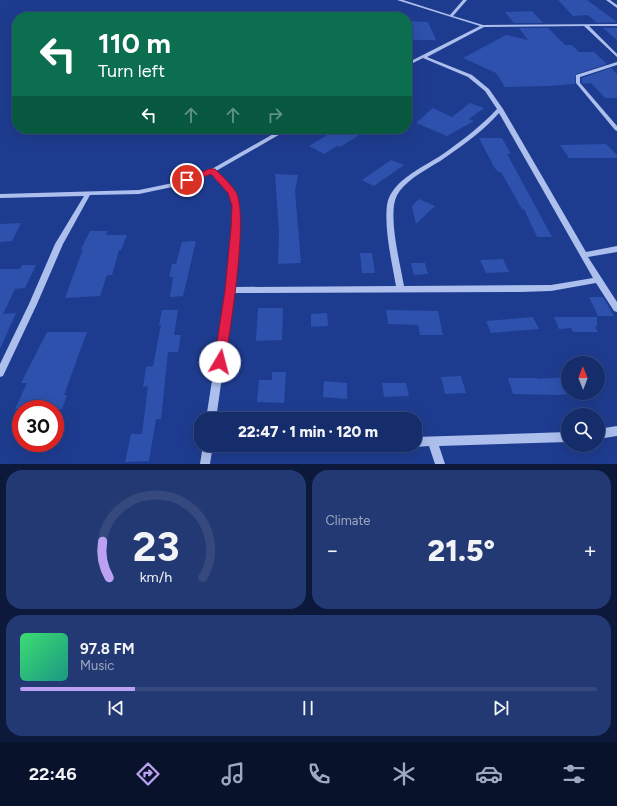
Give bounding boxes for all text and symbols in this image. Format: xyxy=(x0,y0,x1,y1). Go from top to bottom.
text: 110 m xyxy=(98,26,171,60)
icon: left xyxy=(32,28,84,80)
text: Turn left xyxy=(98,60,165,82)
icon: left xyxy=(138,104,160,126)
icon: ahead xyxy=(180,104,202,126)
icon: ahead xyxy=(222,104,244,126)
icon: right xyxy=(264,104,286,126)
pin xyxy=(170,163,204,197)
icon: arrive xyxy=(176,169,198,191)
position arrow xyxy=(199,341,241,383)
north arrow xyxy=(561,356,605,400)
map controls xyxy=(561,356,605,452)
speed limit sign: 30 xyxy=(12,400,64,452)
button: search xyxy=(561,408,605,452)
text: 22:47 · 1 min · 120 m xyxy=(238,423,378,441)
text: Climate xyxy=(326,513,370,528)
text: 23 xyxy=(132,520,179,570)
text: 21.5° xyxy=(428,532,495,569)
text: − xyxy=(326,537,339,564)
text: + xyxy=(583,537,597,564)
text: km/h xyxy=(139,567,172,585)
text: 97.8 FM xyxy=(80,640,135,658)
text: Music xyxy=(80,658,114,673)
icon: previous xyxy=(105,697,127,719)
icon: pause xyxy=(297,697,319,719)
icon: next xyxy=(490,697,512,719)
icon: directions xyxy=(134,760,162,788)
icon: music xyxy=(219,760,247,788)
icon: phone xyxy=(305,760,333,788)
icon: climate xyxy=(390,760,418,788)
icon: car xyxy=(475,760,503,788)
icon: filters xyxy=(560,760,588,788)
text: 22:46 xyxy=(29,763,77,785)

